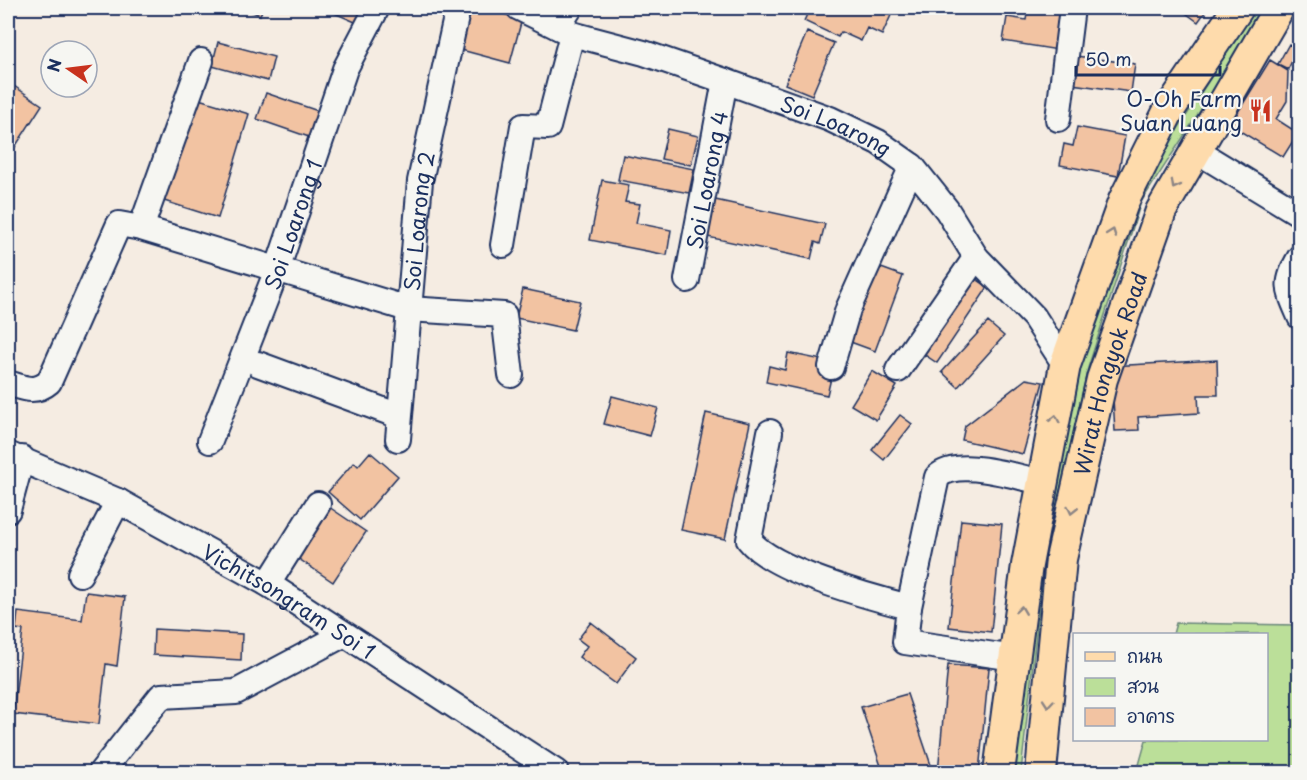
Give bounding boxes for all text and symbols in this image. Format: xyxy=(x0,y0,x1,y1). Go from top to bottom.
north arrow xyxy=(39,39,99,99)
scale bar xyxy=(1076,39,1220,77)
text: 50 m xyxy=(1085,45,1132,72)
text: N xyxy=(40,56,67,74)
place label: O-Oh Farm Suan Luang xyxy=(1120,82,1242,138)
street label: Soi Loarong xyxy=(776,86,899,163)
restaurant icon: O-Oh Farm Suan Luang xyxy=(1247,97,1273,123)
street label: Soi Loarong 4 xyxy=(677,108,735,252)
street label: Soi Loarong 2 xyxy=(395,148,442,292)
street label: Soi Loarong 1 xyxy=(255,155,329,294)
one-way arrow xyxy=(1171,179,1182,189)
one-way arrow xyxy=(1105,228,1118,239)
street label: Wirat Hongyok Road xyxy=(1065,267,1155,478)
one-way arrow xyxy=(1048,414,1061,424)
one-way arrow xyxy=(1067,504,1080,514)
street label: Vichitsongram Soi 1 xyxy=(197,535,382,666)
one-way arrow xyxy=(1015,606,1027,615)
legend xyxy=(1073,633,1268,741)
text: ถนน xyxy=(1127,642,1162,669)
text: สวน xyxy=(1127,672,1159,699)
one-way arrow xyxy=(1042,698,1055,707)
text: อาคาร xyxy=(1127,702,1175,729)

